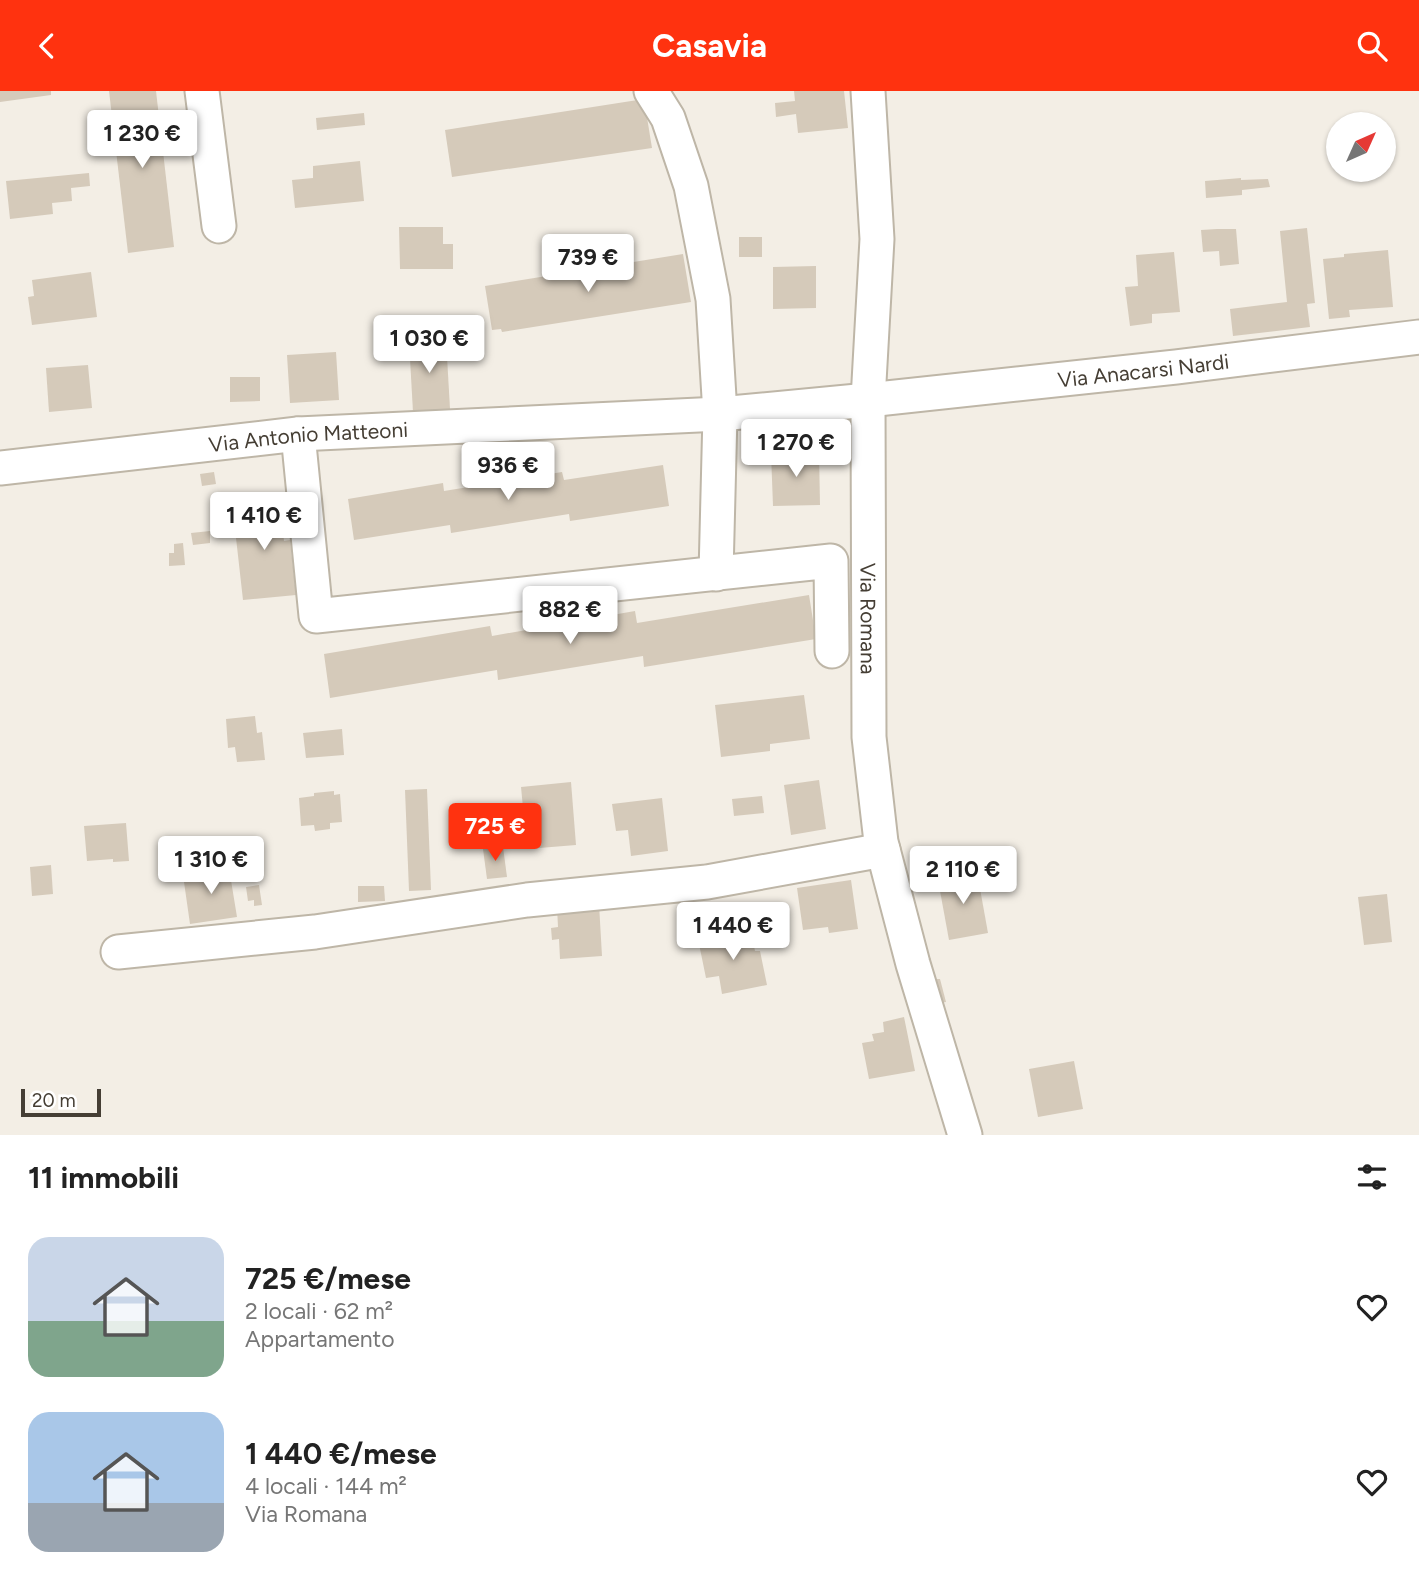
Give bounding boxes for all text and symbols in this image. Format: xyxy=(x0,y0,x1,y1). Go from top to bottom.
icon: back xyxy=(28,27,66,65)
text: Casavia xyxy=(652,27,767,65)
icon: search xyxy=(1353,27,1391,65)
pin: 1 230 € xyxy=(77,111,207,170)
north arrow xyxy=(1326,112,1396,182)
map controls xyxy=(1326,112,1396,182)
text: 1 230 € xyxy=(103,119,181,147)
pin: 739 € xyxy=(539,235,637,294)
text: 739 € xyxy=(558,243,618,271)
pin: 1 030 € xyxy=(364,315,494,375)
text: 1 030 € xyxy=(389,324,469,352)
street label: Via Anacarsi Nardi xyxy=(1056,348,1230,392)
street label: Via Antonio Matteoni xyxy=(207,416,408,457)
pin: 1 270 € xyxy=(731,419,861,479)
text: 1 270 € xyxy=(757,428,835,456)
pin: 936 € xyxy=(459,443,557,502)
text: 936 € xyxy=(478,451,538,479)
pin: 1 410 € xyxy=(199,493,329,552)
text: 1 410 € xyxy=(226,501,302,529)
street label: Via Romana xyxy=(856,563,881,674)
pin: 882 € xyxy=(521,587,619,646)
text: 882 € xyxy=(539,595,601,623)
pin: 725 € xyxy=(446,803,544,863)
text: 725 € xyxy=(465,812,525,840)
pin: 1 310 € xyxy=(146,837,276,896)
text: 1 310 € xyxy=(174,845,248,873)
pin: 2 110 € xyxy=(898,847,1028,906)
text: 2 110 € xyxy=(926,855,1000,883)
pin: 1 440 € xyxy=(668,903,798,962)
text: 1 440 € xyxy=(693,911,773,939)
scale bar xyxy=(21,1086,102,1118)
text: 20 m xyxy=(32,1089,76,1112)
icon: filters xyxy=(1353,1158,1391,1196)
text: 11 immobili xyxy=(28,1159,179,1196)
text: 725 €/mese xyxy=(245,1260,411,1297)
icon: home xyxy=(84,1265,168,1349)
icon: heart xyxy=(1353,1288,1391,1326)
text: 2 locali · 62 m² xyxy=(245,1297,393,1325)
text: Appartamento xyxy=(245,1325,395,1353)
text: 1 440 €/mese xyxy=(245,1435,437,1472)
icon: home xyxy=(84,1440,168,1524)
icon: heart xyxy=(1353,1463,1391,1501)
text: 4 locali · 144 m² xyxy=(245,1472,407,1500)
text: Via Romana xyxy=(245,1500,367,1528)

